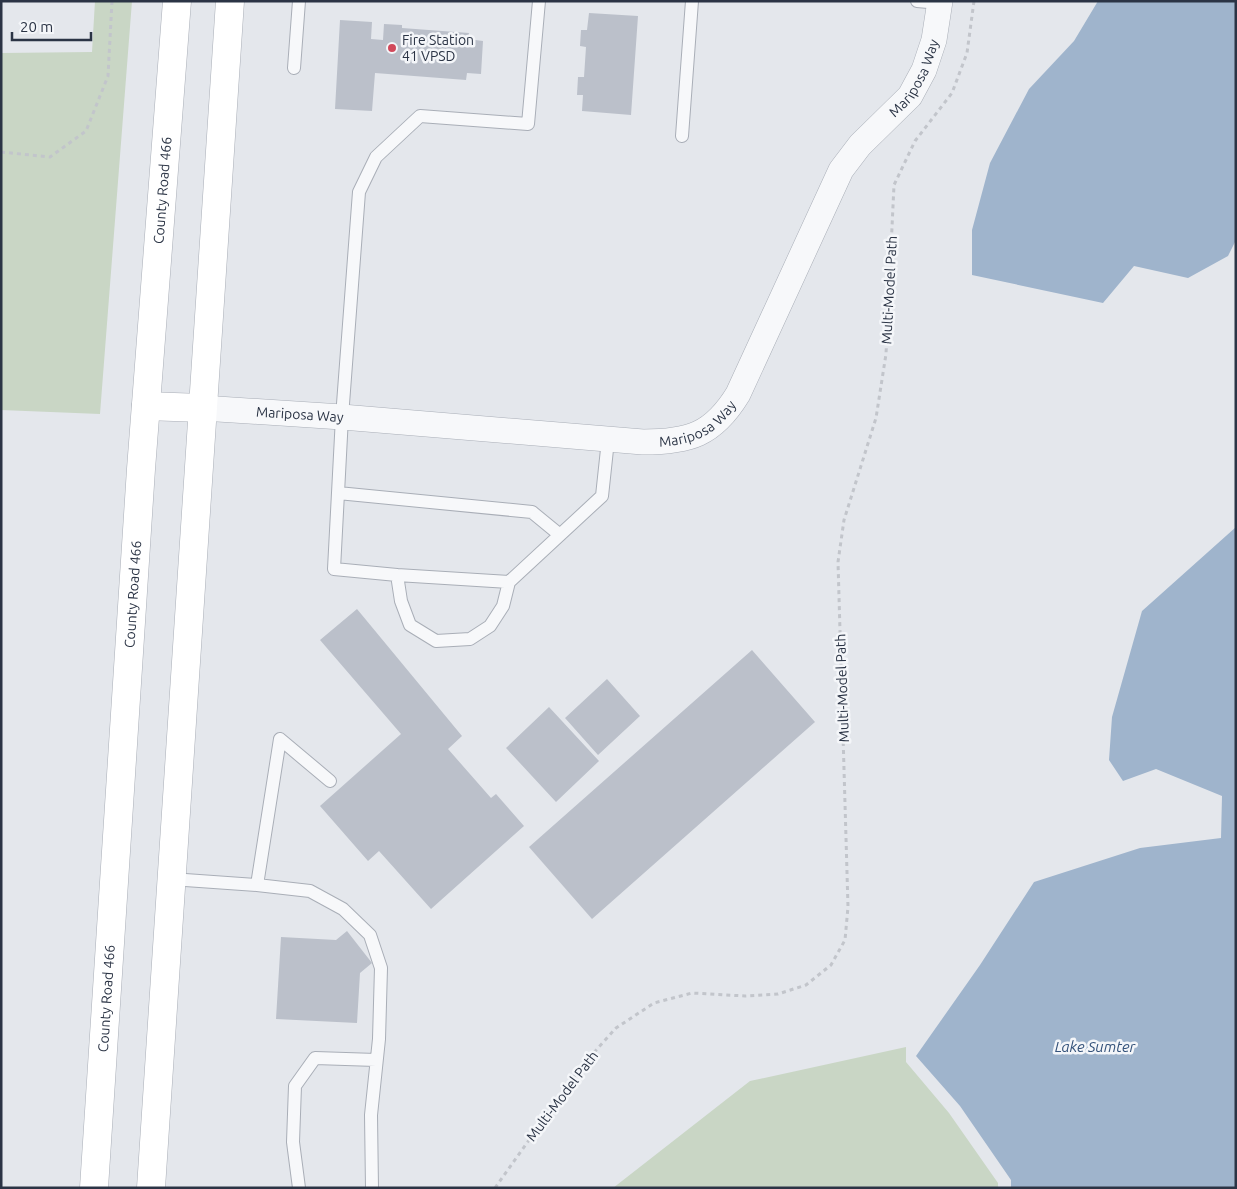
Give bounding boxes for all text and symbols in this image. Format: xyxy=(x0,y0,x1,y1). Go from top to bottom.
scale bar xyxy=(12,10,91,42)
text: 20 m xyxy=(20,18,53,35)
place label: Fire Station 41 VPSD xyxy=(402,32,474,64)
street label: Mariposa Way xyxy=(886,37,942,120)
marker: Fire Station 41 VPSD xyxy=(386,42,398,54)
street label: County Road 466 xyxy=(150,136,175,245)
street label: Multi-Model Path xyxy=(878,235,900,345)
street label: Mariposa Way xyxy=(658,397,739,450)
street label: Mariposa Way xyxy=(256,403,344,425)
street label: County Road 466 xyxy=(121,540,144,648)
street label: Multi-Model Path xyxy=(832,633,852,743)
street label: County Road 466 xyxy=(95,944,118,1053)
water label: Lake Sumter xyxy=(1055,1038,1137,1055)
street label: Multi-Model Path xyxy=(523,1048,601,1144)

